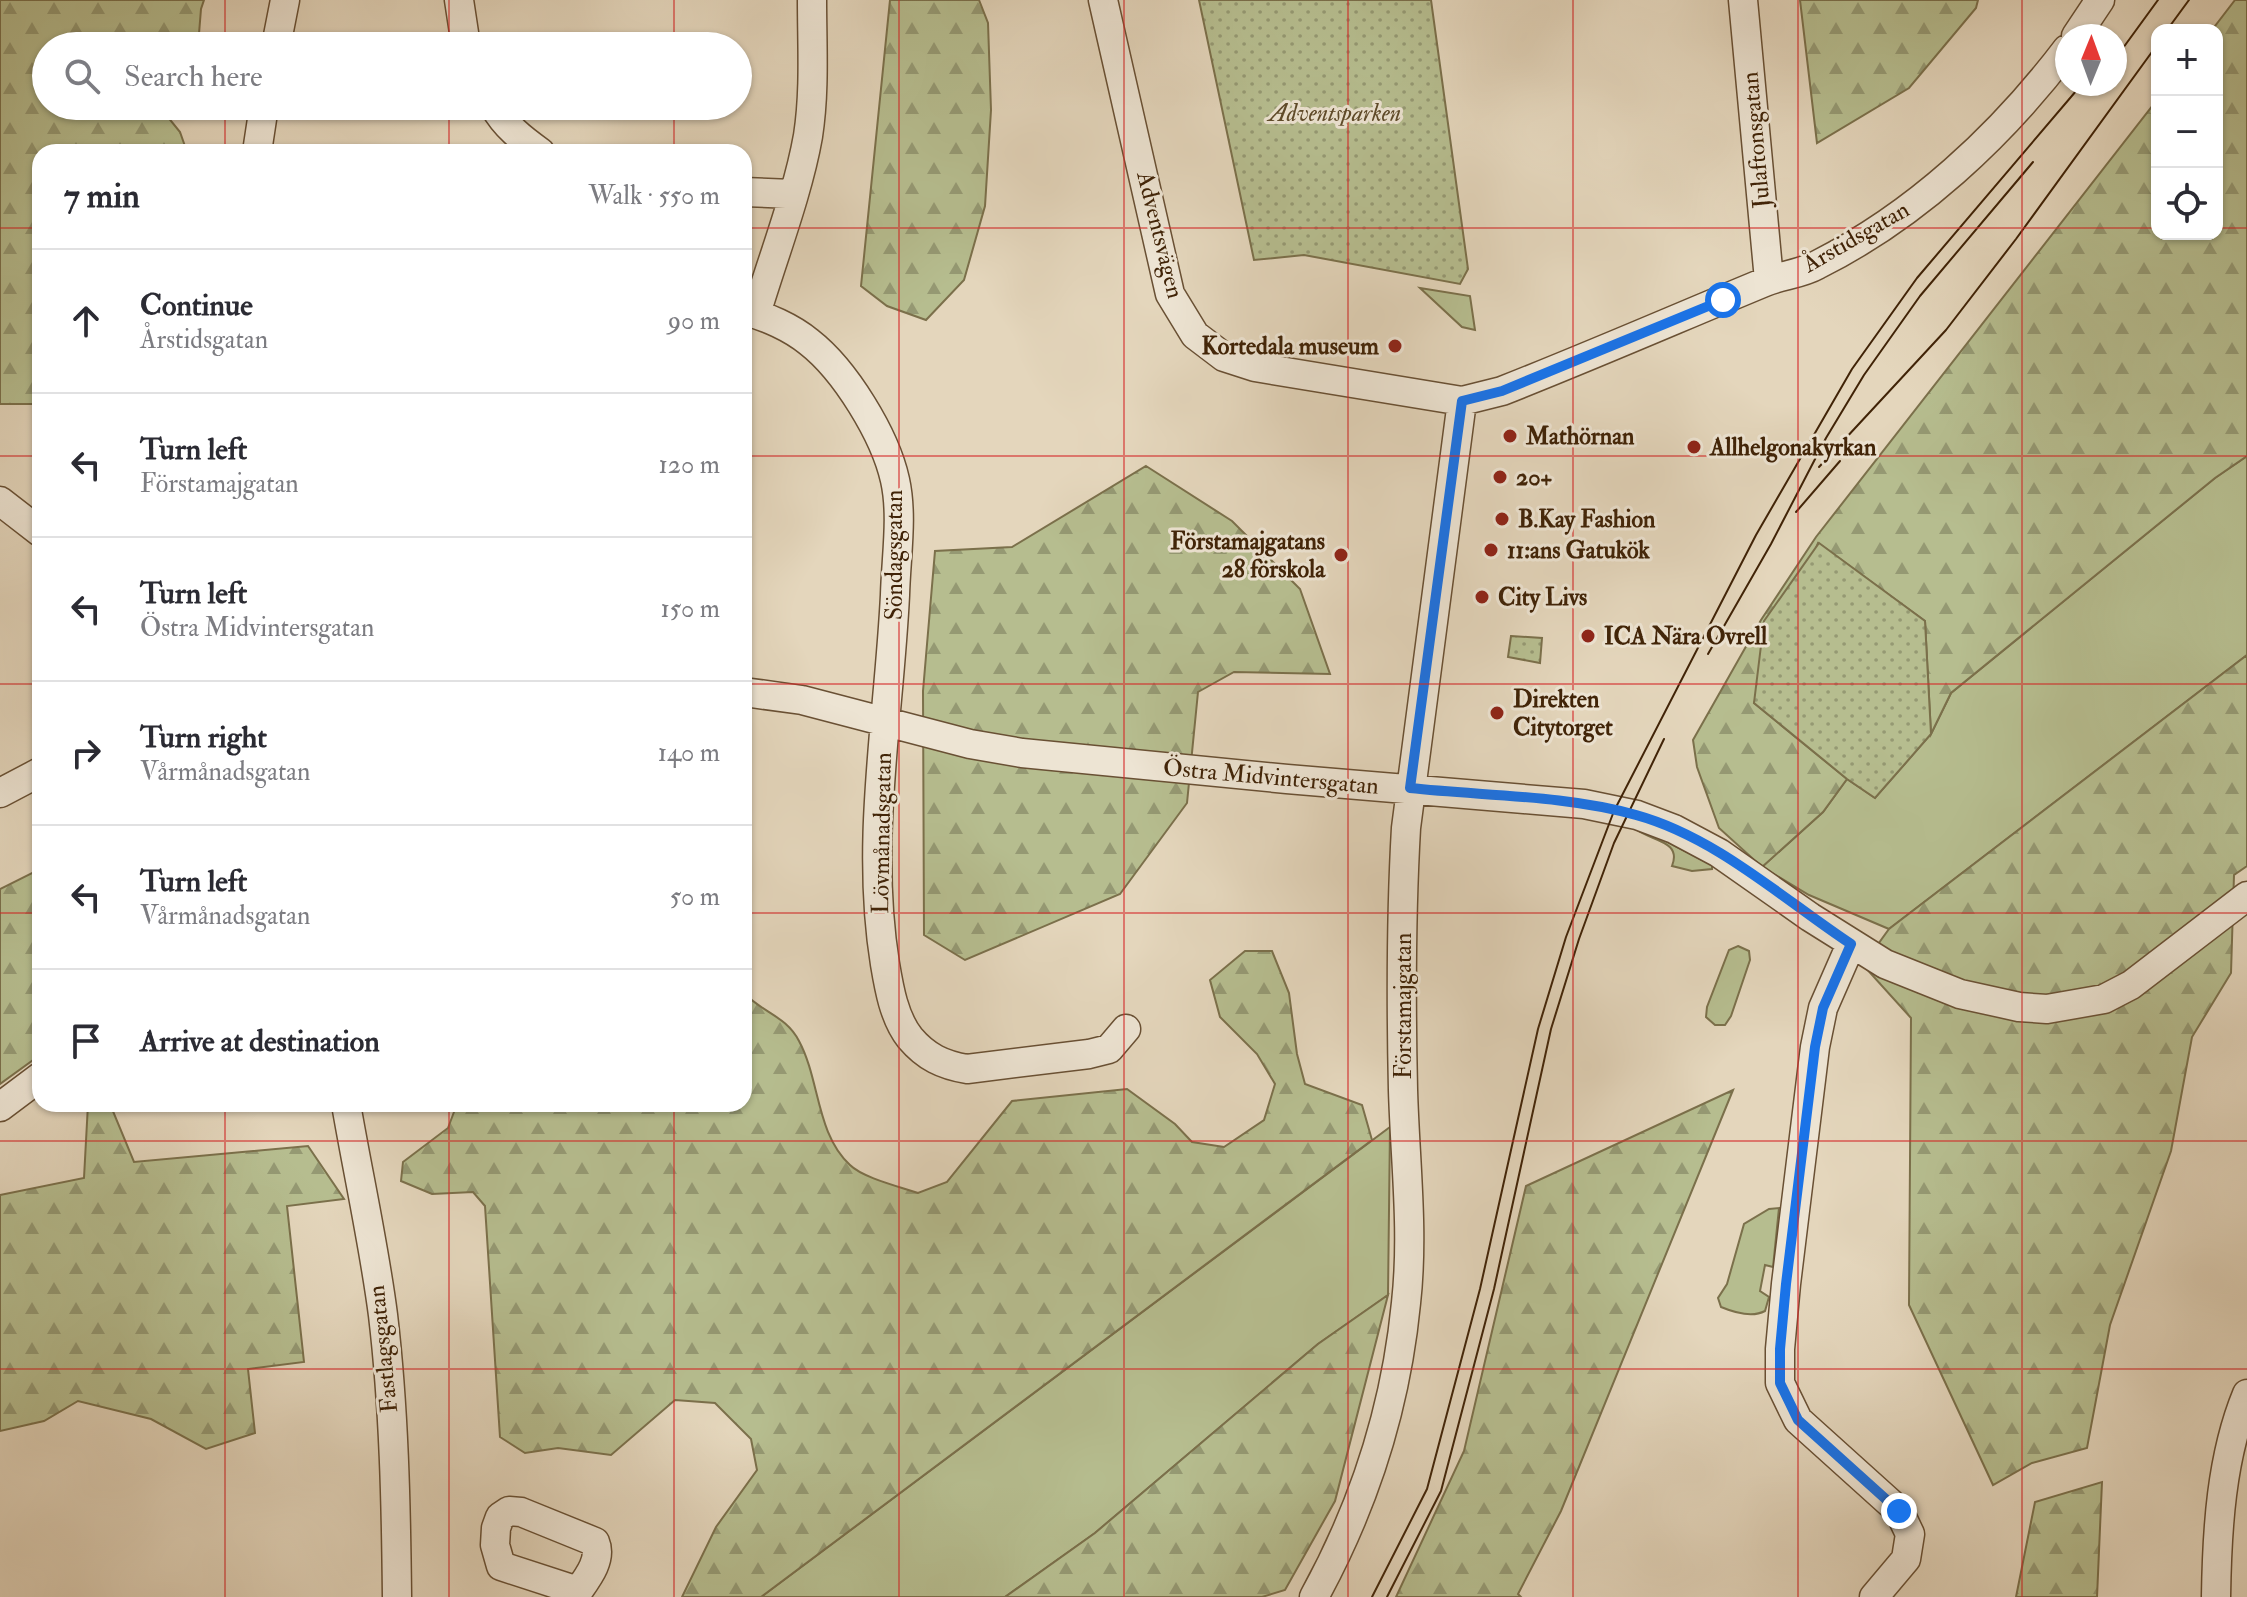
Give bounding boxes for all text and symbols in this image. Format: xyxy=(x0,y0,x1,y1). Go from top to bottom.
north arrow xyxy=(2055,24,2127,96)
map controls xyxy=(2151,24,2223,240)
button: + xyxy=(2151,24,2223,96)
search box xyxy=(32,32,752,120)
icon: search xyxy=(60,54,104,98)
text: Search here xyxy=(124,58,263,95)
street label: Julaftonsgatan xyxy=(1735,70,1777,211)
button: − xyxy=(2151,96,2223,168)
park label: Adventsparken xyxy=(1266,98,1401,129)
street label: Adventsvägen xyxy=(1129,167,1191,302)
button: locate xyxy=(2151,168,2223,240)
text: 7 min xyxy=(64,175,140,218)
text: Walk · 550 m xyxy=(588,180,720,212)
street label: Årstidsgatan xyxy=(1796,193,1915,280)
route start xyxy=(1705,282,1741,318)
text: Continue xyxy=(140,287,253,324)
icon: ahead xyxy=(64,299,108,343)
text: 90 m xyxy=(668,305,720,337)
text: Årstidsgatan xyxy=(140,324,268,356)
place label: Kortedala museum xyxy=(1201,331,1379,362)
marker: Kortedala museum xyxy=(1386,337,1404,355)
place label: Mathörnan xyxy=(1525,421,1635,452)
marker: Mathörnan xyxy=(1501,427,1519,445)
text: Turn left xyxy=(140,431,247,468)
place label: Allhelgonakyrkan xyxy=(1709,432,1877,463)
marker: Allhelgonakyrkan xyxy=(1685,438,1703,456)
icon: left xyxy=(64,443,108,487)
text: 120 m xyxy=(659,449,720,481)
place label: 20+ xyxy=(1516,462,1552,493)
text: Förstamajgatan xyxy=(140,468,299,500)
marker: 20+ xyxy=(1491,468,1509,486)
street label: Söndagsgatan xyxy=(879,490,910,620)
place label: B.Kay Fashion xyxy=(1518,504,1656,535)
marker: B.Kay Fashion xyxy=(1493,510,1511,528)
place label: Förstamajgatans 28 förskola xyxy=(1170,526,1326,585)
place label: 11:ans Gatukök xyxy=(1507,535,1650,566)
marker: 11:ans Gatukök xyxy=(1482,541,1500,559)
marker: Förstamajgatans 28 förskola xyxy=(1332,546,1350,564)
text: Turn left xyxy=(140,575,247,612)
place label: City Livs xyxy=(1498,582,1587,613)
icon: left xyxy=(64,587,108,631)
marker: City Livs xyxy=(1473,588,1491,606)
text: 150 m xyxy=(661,593,720,625)
text: Östra Midvintersgatan xyxy=(140,612,374,644)
place label: ICA Nära Ovrell xyxy=(1604,621,1768,652)
marker: ICA Nära Ovrell xyxy=(1579,627,1597,645)
place label: Direkten Citytorget xyxy=(1513,684,1613,743)
marker: Direkten Citytorget xyxy=(1488,704,1506,722)
text: Turn right xyxy=(140,719,267,756)
icon: right xyxy=(64,731,108,775)
text: 140 m xyxy=(658,737,720,769)
street label: Lövmånadsgatan xyxy=(865,752,899,914)
street label: Östra Midvintersgatan xyxy=(1162,752,1380,802)
text: Vårmånadsgatan xyxy=(140,756,310,788)
text: Turn left xyxy=(140,863,247,900)
icon: left xyxy=(64,875,108,919)
text: 50 m xyxy=(670,881,720,913)
text: Vårmånadsgatan xyxy=(140,900,310,932)
street label: Förstamajgatan xyxy=(1388,933,1419,1079)
icon: arrive xyxy=(64,1019,108,1063)
text: Arrive at destination xyxy=(140,1023,380,1060)
street label: Fastlagsgatan xyxy=(361,1284,405,1414)
route end xyxy=(1881,1493,1917,1529)

